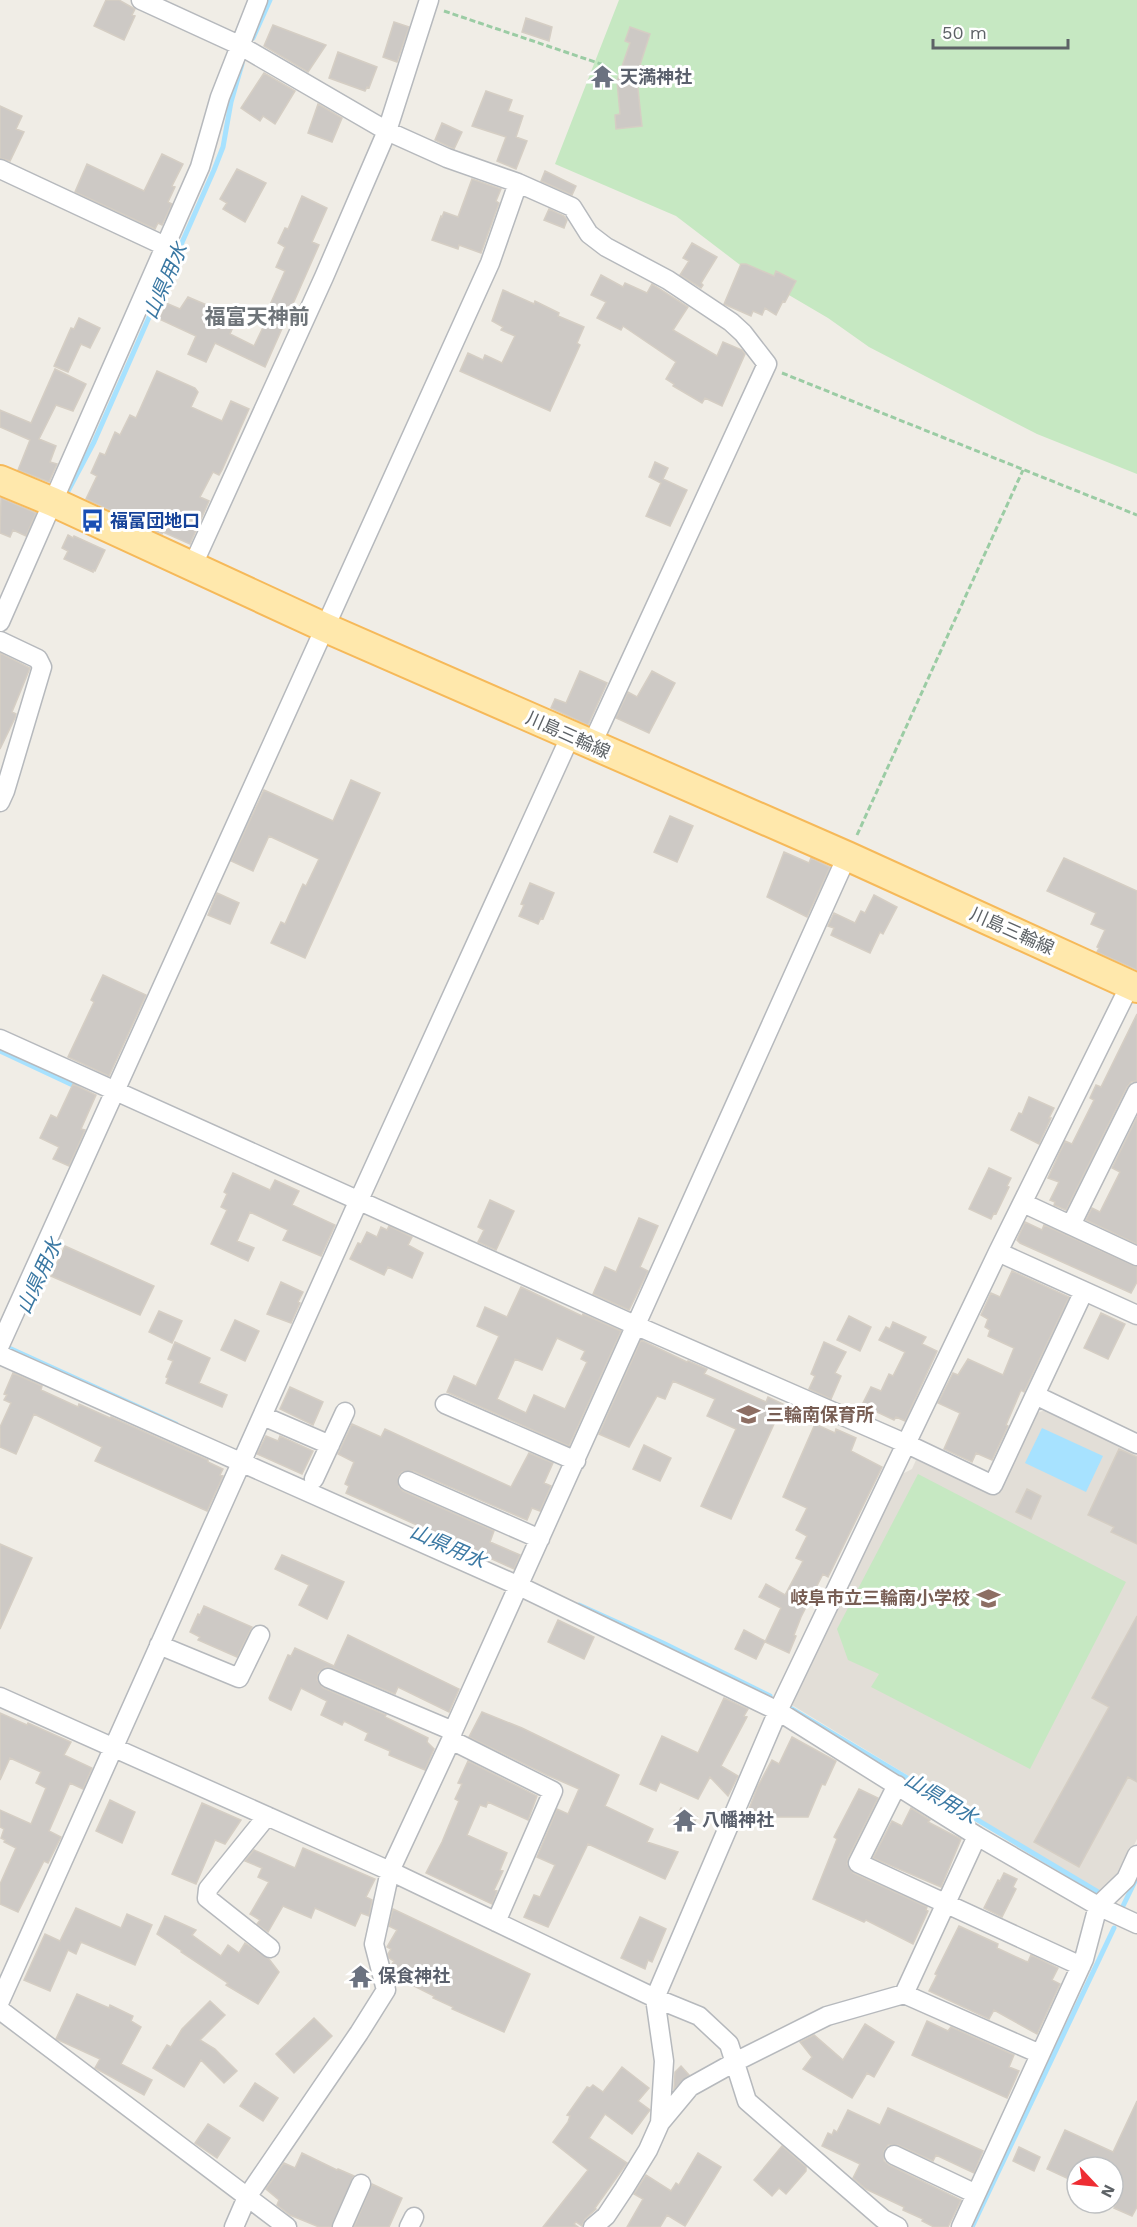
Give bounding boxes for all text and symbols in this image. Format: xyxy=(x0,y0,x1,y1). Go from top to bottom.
scale bar xyxy=(933,12,1068,50)
text: 50 m xyxy=(942,22,987,43)
temple icon: 天満神社 xyxy=(589,64,615,90)
place label: 天満神社 xyxy=(620,66,692,87)
water label: 山県用水 xyxy=(138,238,193,322)
district label: 福富天神前 xyxy=(205,304,310,329)
bus stop icon: 福富団地口 xyxy=(79,508,105,534)
place label: 福富団地口 xyxy=(110,510,200,531)
street label: 川島三輪線 xyxy=(523,707,614,762)
street label: 川島三輪線 xyxy=(967,903,1058,958)
water label: 山県用水 xyxy=(11,1233,68,1317)
school or university icon: 三輪南保育所 xyxy=(735,1402,761,1428)
place label: 三輪南保育所 xyxy=(766,1404,874,1425)
water label: 山県用水 xyxy=(407,1519,491,1574)
school or university icon: 岐阜市立三輪南小学校 xyxy=(975,1585,1001,1611)
place label: 岐阜市立三輪南小学校 xyxy=(790,1587,970,1608)
water label: 山県用水 xyxy=(901,1767,983,1830)
temple icon: 八幡神社 xyxy=(671,1807,697,1833)
place label: 八幡神社 xyxy=(702,1809,774,1830)
temple icon: 保食神社 xyxy=(347,1963,373,1989)
place label: 保食神社 xyxy=(378,1965,450,1986)
north arrow xyxy=(1065,2155,1125,2215)
text: N xyxy=(1097,2182,1119,2201)

